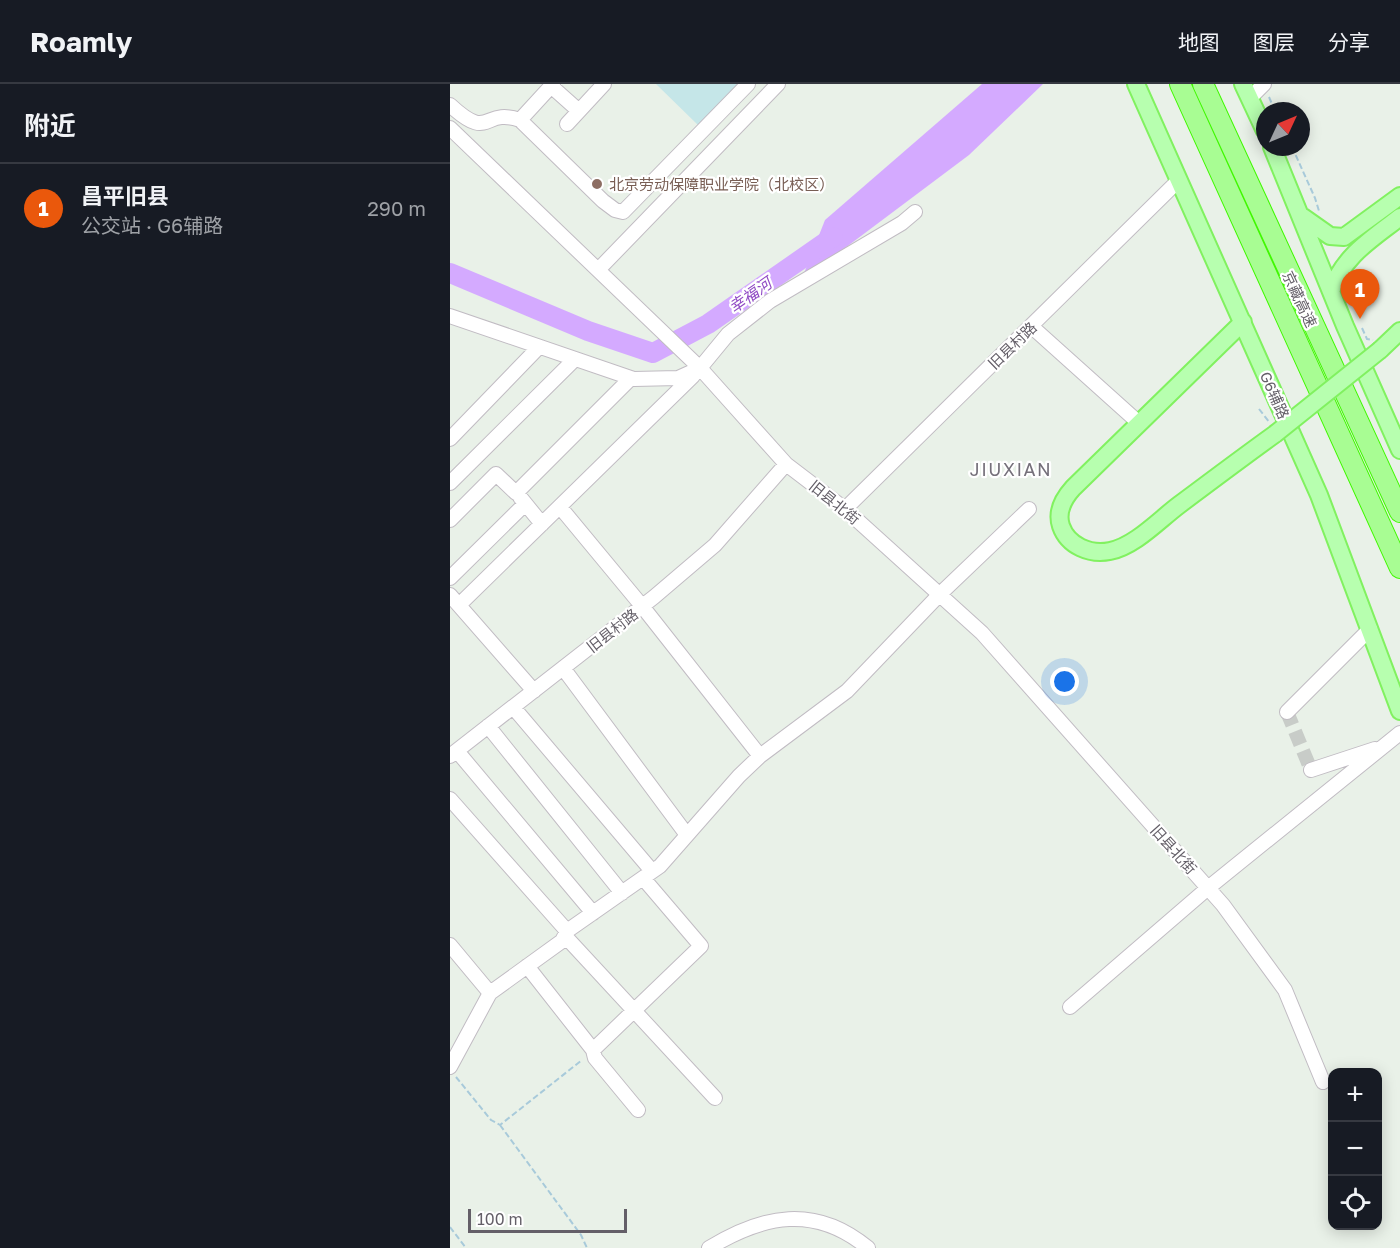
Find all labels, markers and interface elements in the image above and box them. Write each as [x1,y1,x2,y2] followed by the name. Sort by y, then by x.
[30,25,132,58] text: Roamly
[1178,29,1220,55] text: 地图
[1253,29,1295,55] text: 图层
[1328,29,1370,55] text: 分享
[1256,102,1310,156] north arrow
[24,110,76,141] text: 附近
[609,175,834,193] place label: 北京劳动保障职业学院（北校区）
[590,177,604,191] marker: 北京劳动保障职业学院（北校区）
[81,182,169,209] text: 昌平旧县
[38,196,49,220] text: 1
[367,196,426,220] text: 290 m
[81,213,223,237] text: 公交站 · G6辅路
[1279,268,1321,330] street label: 京藏高速
[1340,270,1380,319] pin: 1
[725,271,778,317] water label: 幸福河
[984,318,1040,372] street label: 旧县村路
[1257,369,1293,421] street label: G6辅路
[970,458,1052,480] district label: JIUXIAN
[806,476,864,528] street label: 旧县北街
[583,604,641,656] street label: 旧县村路
[1050,667,1079,696] your location
[1147,821,1201,877] street label: 旧县北街
[1328,1068,1382,1230] map controls
[1328,1068,1382,1122] button: +
[1328,1122,1382,1176] button: −
[1328,1176,1382,1230] button: locate
[468,1206,627,1234] scale bar
[477,1209,523,1229] text: 100 m

